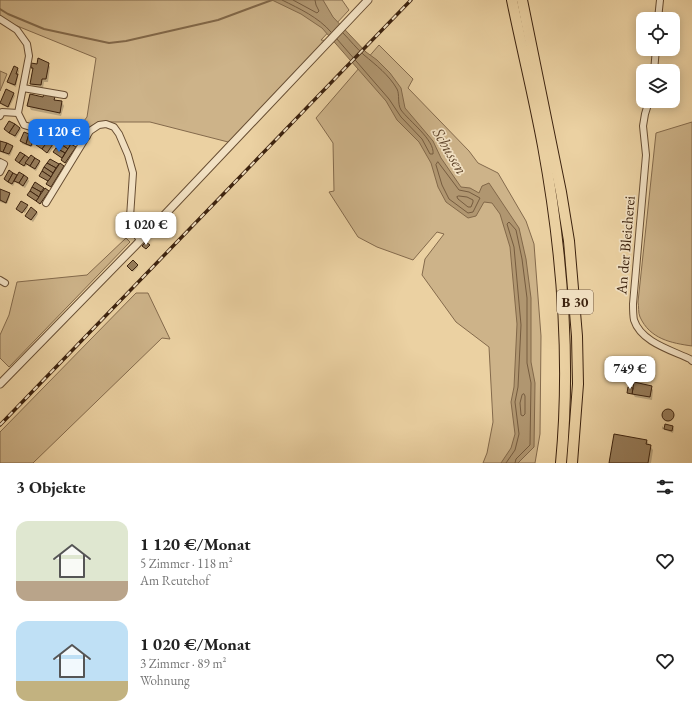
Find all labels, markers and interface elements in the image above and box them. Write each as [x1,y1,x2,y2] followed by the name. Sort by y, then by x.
[636,12,680,108] map controls
[636,12,680,56] button: locate
[636,64,680,108] button: layers
[22,119,96,153] pin: 1 120 €
[37,123,81,140] text: 1 120 €
[427,123,472,178] water label: Schussen
[611,195,639,296] street label: An der Bleicherei
[109,212,183,246] pin: 1 020 €
[124,216,168,233] text: 1 020 €
[557,290,593,314] road number: B 30
[602,356,658,390] pin: 749 €
[613,360,647,377] text: 749 €
[16,476,86,498] text: 3 Objekte
[654,476,676,498] icon: filters
[140,533,251,555] text: 1 120 €/Monat
[48,537,96,585] icon: home
[654,550,676,572] icon: heart
[140,555,233,572] text: 5 Zimmer · 118 m²
[140,572,209,589] text: Am Reutehof
[140,633,251,655] text: 1 020 €/Monat
[48,637,96,685] icon: home
[654,650,676,672] icon: heart
[140,655,226,672] text: 3 Zimmer · 89 m²
[140,672,190,689] text: Wohnung

